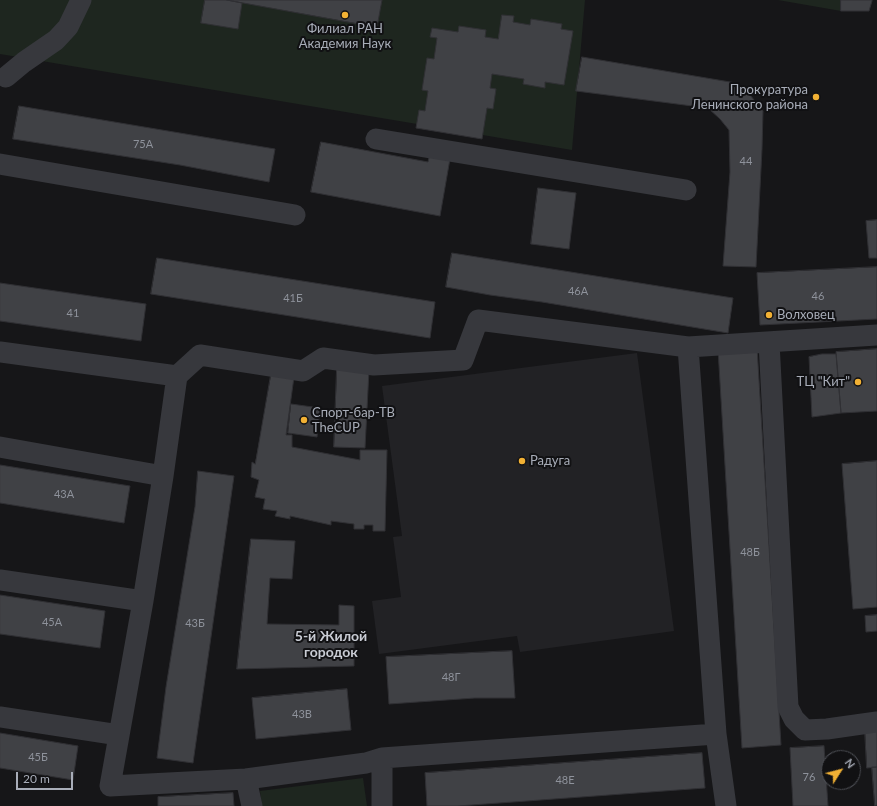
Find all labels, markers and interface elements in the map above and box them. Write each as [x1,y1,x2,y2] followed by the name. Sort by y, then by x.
[340,10,350,20] marker: Филиал РАН Академия Наук
[299,21,391,52] place label: Филиал РАН Академия Наук
[692,82,808,113] place label: Прокуратура Ленинского района
[811,92,821,102] marker: Прокуратура Ленинского района
[133,137,153,151] house number: 75А
[740,154,752,168] house number: 44
[568,284,588,298] house number: 46А
[812,289,824,303] house number: 46
[283,291,303,305] house number: 41Б
[67,306,79,320] house number: 41
[777,307,835,323] place label: Волховец
[764,310,774,320] marker: Волховец
[797,374,850,390] place label: ТЦ "Кит"
[853,377,863,387] marker: ТЦ "Кит"
[312,405,395,436] place label: Спорт-бар-ТВ TheCUP
[299,415,309,425] marker: Спорт-бар-ТВ TheCUP
[530,453,570,469] place label: Радуга
[517,456,527,466] marker: Радуга
[54,487,74,501] house number: 43А
[740,545,760,559] house number: 48Б
[42,615,62,629] house number: 45А
[185,616,205,630] house number: 43Б
[295,628,367,660] district label: 5-й Жилой городок
[442,670,460,684] house number: 48Г
[292,707,312,721] house number: 43В
[28,750,48,764] house number: 45Б
[821,750,861,790] north arrow
[843,756,858,770] text: N
[18,764,75,790] scale bar
[803,770,815,784] house number: 76
[23,771,50,786] text: 20 m
[555,773,575,787] house number: 48Е

